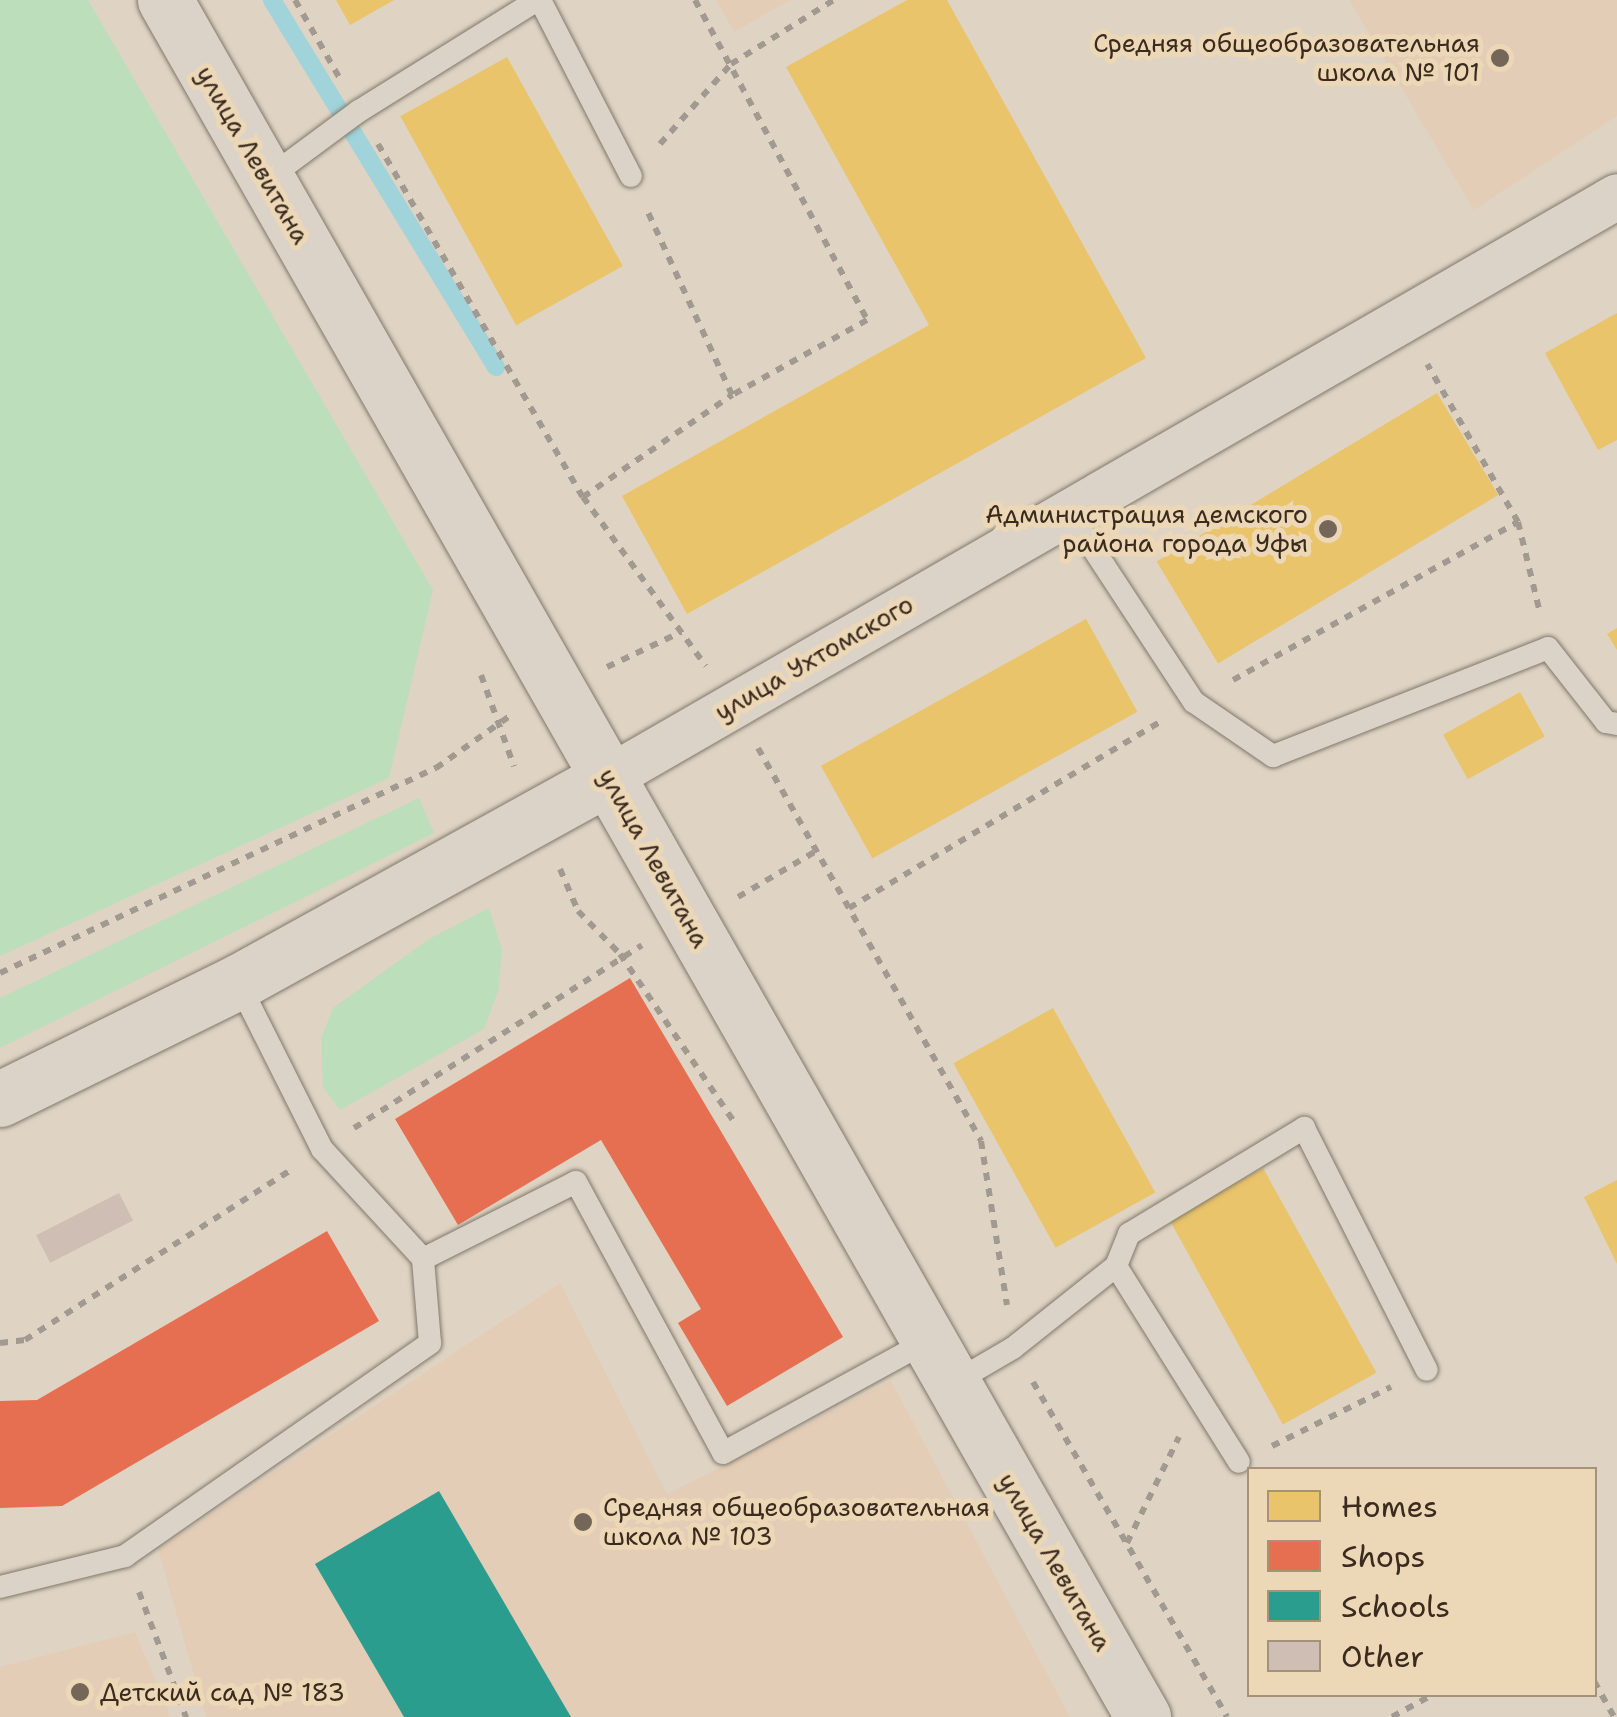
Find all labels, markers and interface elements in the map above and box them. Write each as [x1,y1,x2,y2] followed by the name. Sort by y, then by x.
[1093,29,1480,88] place label: Средняя общеобразовательная школа № 101
[1489,47,1511,69] marker: Средняя общеобразовательная школа № 101
[190,61,316,249] street label: улица Левитана
[985,500,1308,559] place label: Администрация демского района города Уфы
[1317,518,1339,540] marker: Администрация демского района города Уфы
[709,589,919,727] street label: улица Ухтомского
[592,763,716,953] street label: улица Левитана
[1247,1467,1597,1697] legend
[992,1468,1118,1656] street label: улица Левитана
[1341,1486,1438,1527] text: Homes
[603,1493,990,1552] place label: Средняя общеобразовательная школа № 103
[572,1511,594,1533] marker: Средняя общеобразовательная школа № 103
[1341,1536,1425,1577] text: Shops
[1341,1586,1450,1627] text: Schools
[1341,1636,1424,1677] text: Other
[100,1677,345,1707] place label: Детский сад № 183
[69,1681,91,1703] marker: Детский сад № 183

